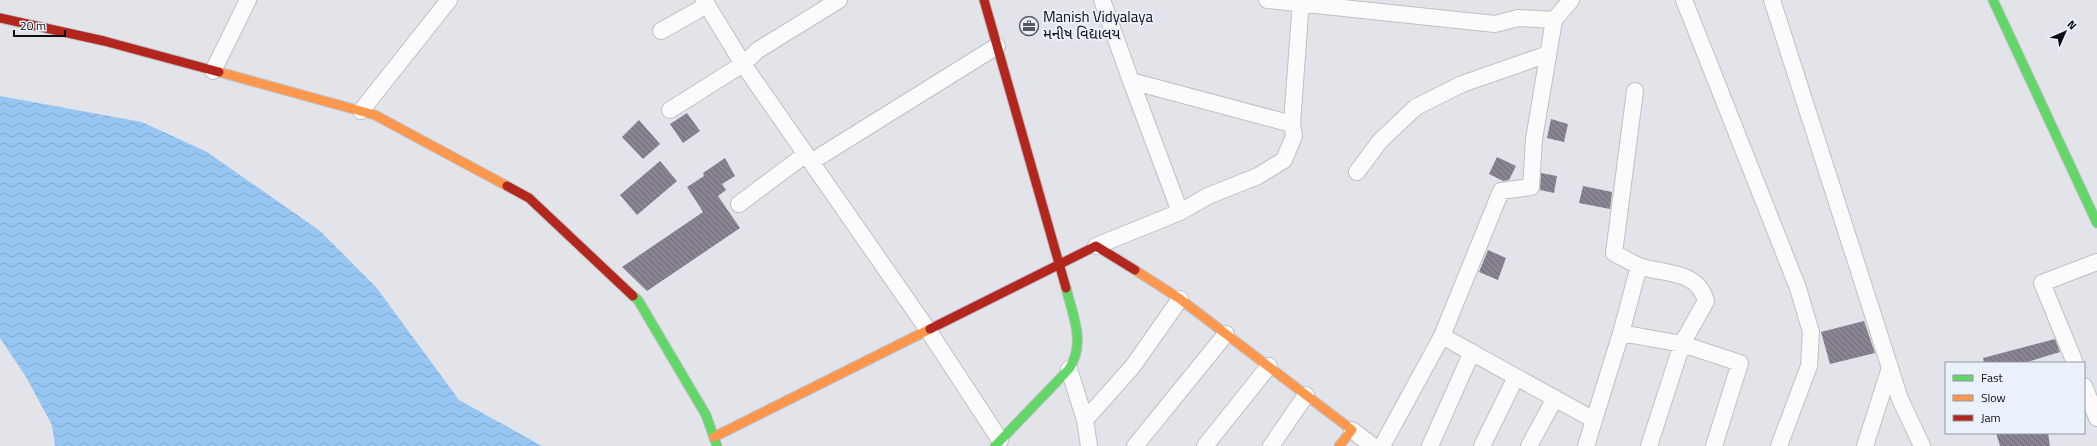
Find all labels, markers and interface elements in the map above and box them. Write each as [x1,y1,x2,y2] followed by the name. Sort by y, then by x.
[1043,5,1153,45] place label: Manish Vidyalaya મનીષ વિદ્યાલય
[14,12,65,38] scale bar
[2045,12,2085,52] north arrow
[1018,15,1040,37] office icon: Manish Vidyalaya મનીષ વિદ્યાલય
[20,16,46,35] text: 20 m
[2064,17,2080,33] text: N
[1945,362,2085,434] legend
[1981,368,2004,387] text: Fast
[1981,388,2006,407] text: Slow
[1981,408,2001,427] text: Jam

